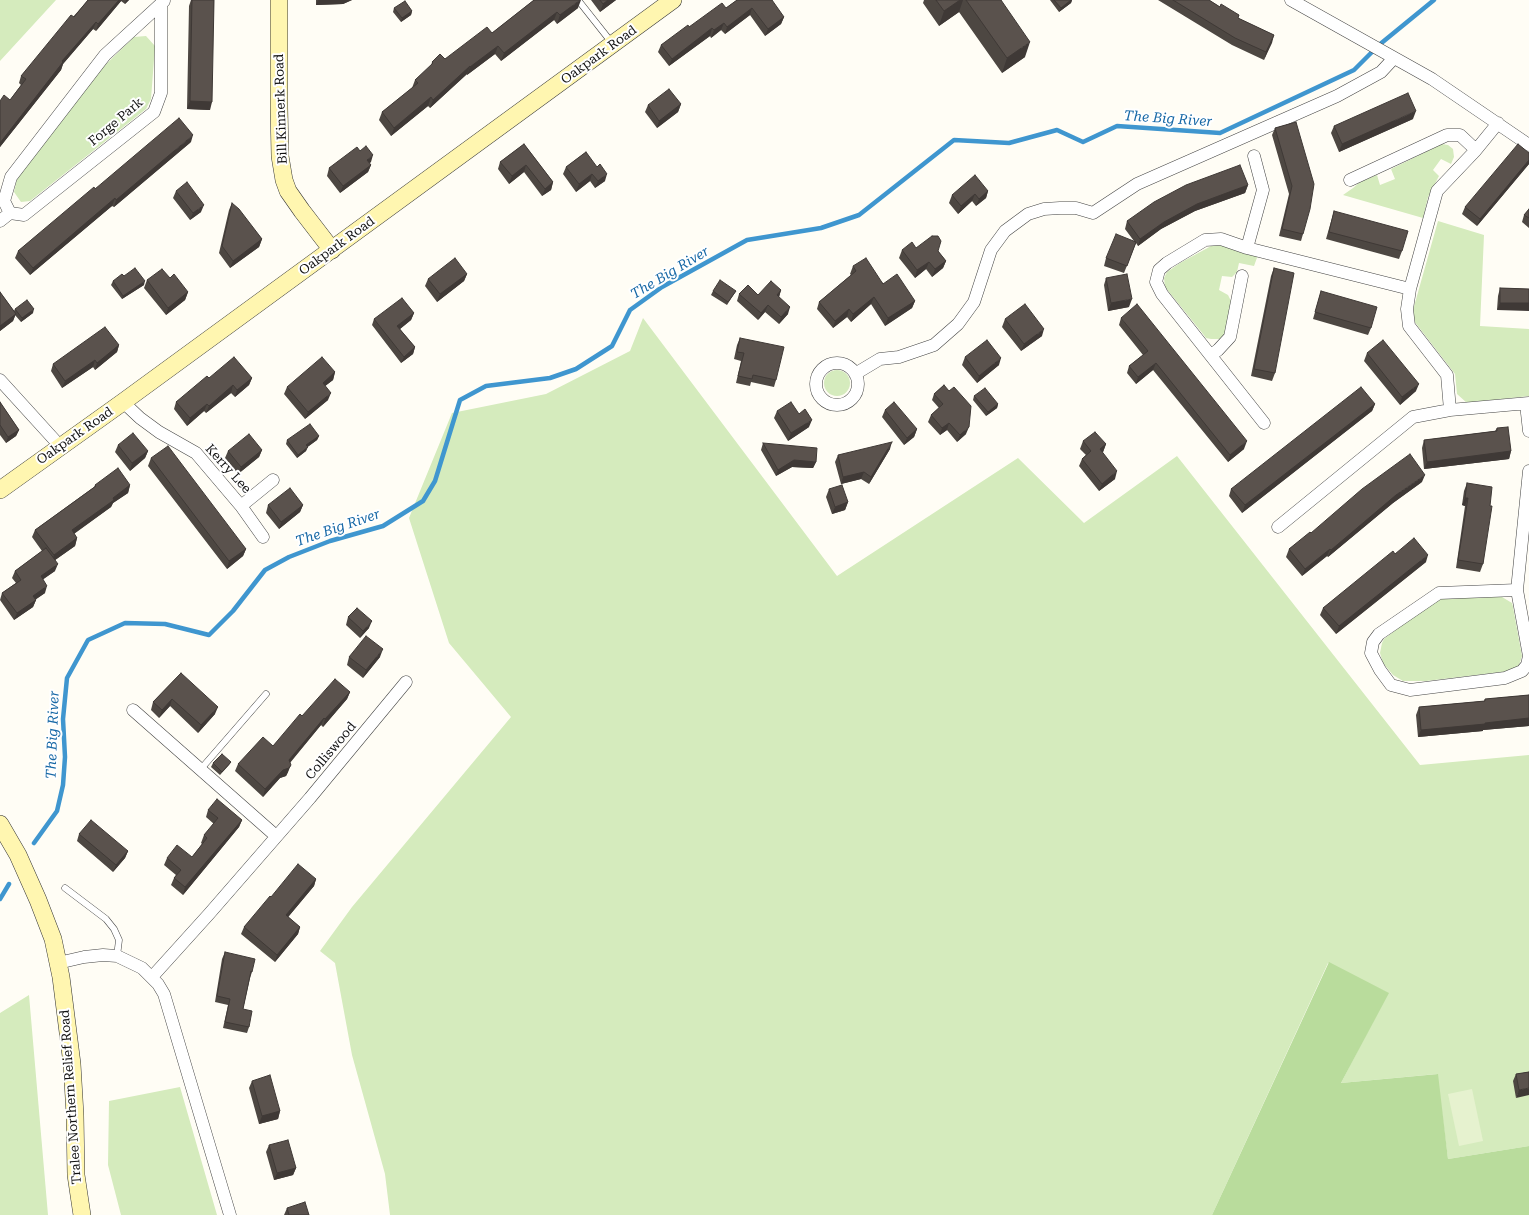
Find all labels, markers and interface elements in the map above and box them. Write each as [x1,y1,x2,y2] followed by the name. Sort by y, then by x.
[558,22,640,88] street label: Oakpark Road
[271,54,291,164] street label: Bill Kinnerk Road
[86,95,146,149] street label: Forge Park
[1123,108,1213,130] water label: The Big River
[296,213,378,279] street label: Oakpark Road
[628,243,712,303] water label: The Big River
[34,404,116,468] street label: Oakpark Road
[202,441,254,497] street label: Kerry Lee
[293,506,383,550] water label: The Big River
[43,691,63,779] water label: The Big River
[302,719,360,783] street label: Colliswood
[57,1009,85,1185] street label: Tralee Northern Relief Road

